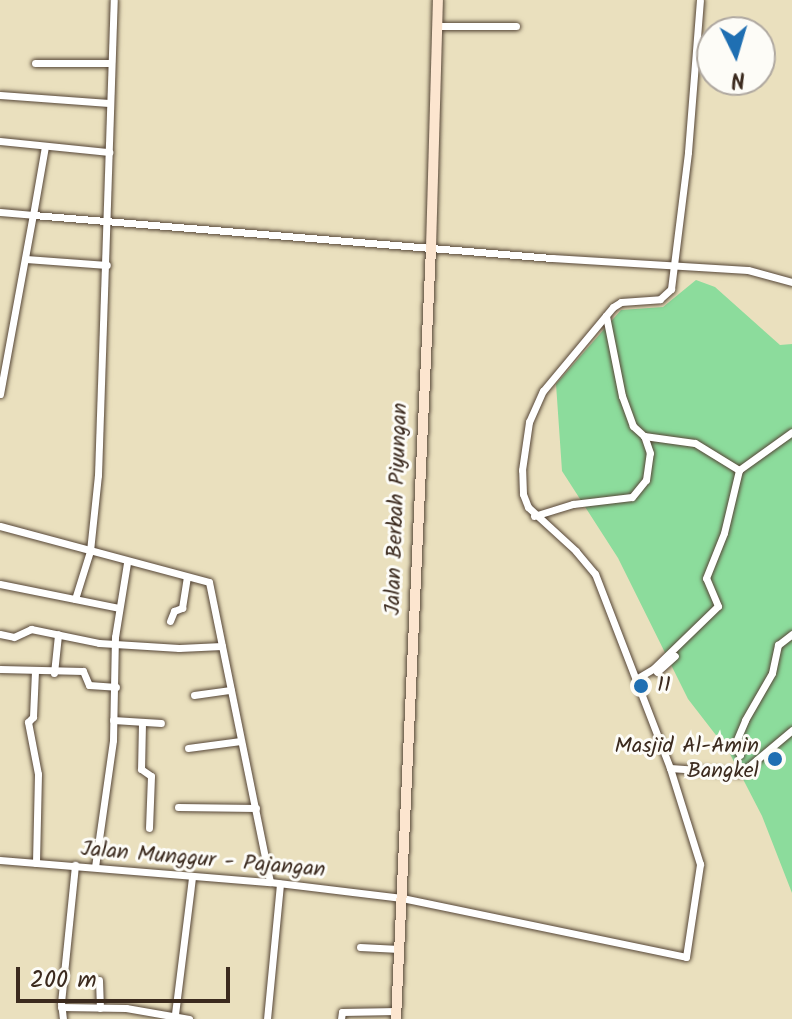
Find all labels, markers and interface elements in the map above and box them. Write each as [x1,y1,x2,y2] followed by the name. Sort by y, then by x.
[696,16,776,96] north arrow
[730,60,746,96] text: N
[380,402,414,616] street label: Jalan Berbah Piyungan
[657,673,671,699] place label: 11
[632,677,650,695] marker: 11
[615,733,759,784] place label: Masjid Al-Amin Bangkel
[766,750,784,768] marker: Masjid Al-Amin Bangkel
[80,836,326,884] street label: Jalan Munggur - Pajangan
[20,951,234,1001] scale bar
[30,961,97,1000] text: 200 m

